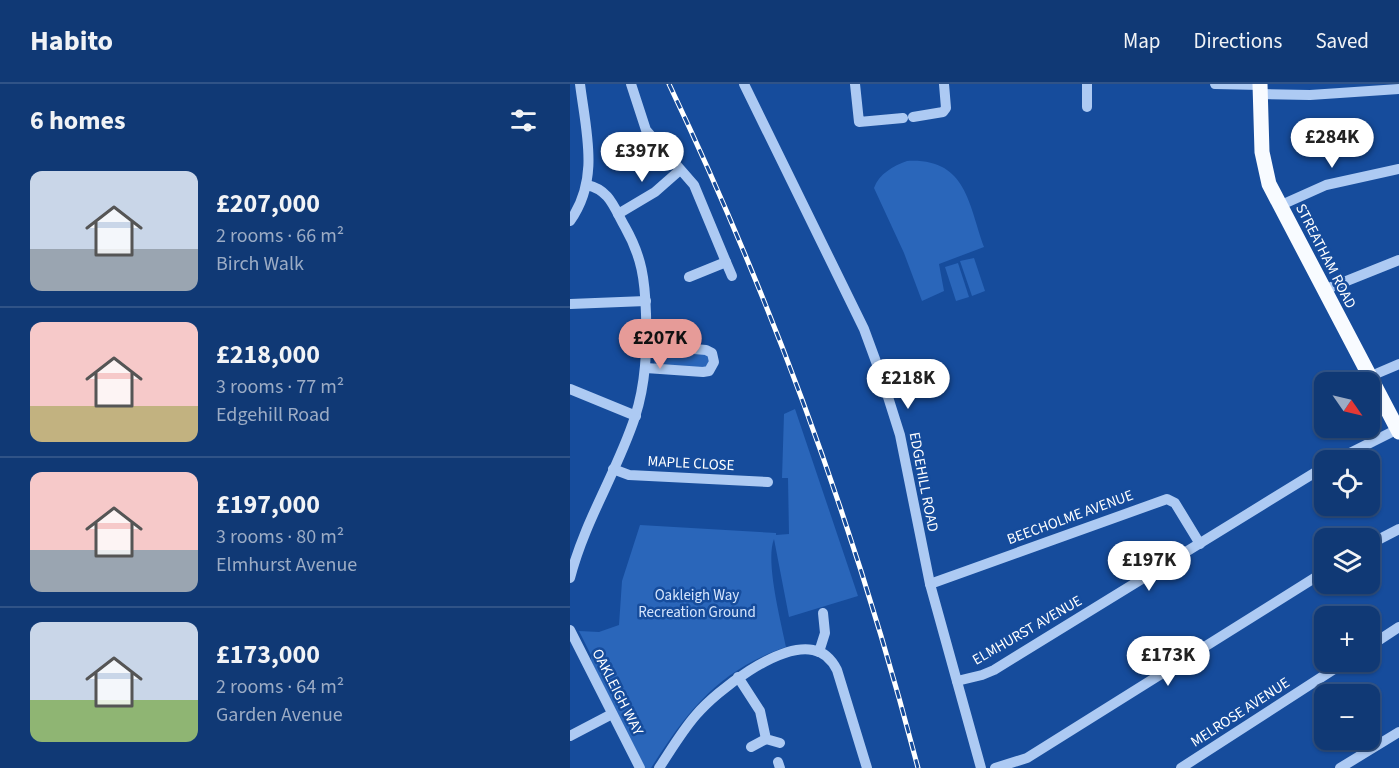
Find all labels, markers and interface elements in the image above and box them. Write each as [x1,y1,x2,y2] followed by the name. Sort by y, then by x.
[30,21,113,61] text: Habito
[1123,26,1161,56] text: Map
[1194,26,1282,56] text: Directions
[1315,26,1369,56] text: Saved
[30,102,125,139] text: 6 homes
[507,104,540,137] icon: filters
[1290,118,1374,169] pin: £284K
[1305,123,1359,151] text: £284K
[600,132,684,183] pin: £397K
[615,137,669,165] text: £397K
[216,185,320,222] text: £207,000
[78,195,150,267] icon: home
[1290,200,1361,312] street label: STREATHAM ROAD
[216,222,344,250] text: 2 rooms · 66 m²
[216,250,304,278] text: Birch Walk
[618,319,702,370] pin: £207K
[633,324,687,352] text: £207K
[216,336,320,373] text: £218,000
[78,346,150,418] icon: home
[866,359,950,410] pin: £218K
[881,364,935,392] text: £218K
[1314,372,1380,438] north arrow
[1314,372,1380,750] map controls
[216,373,344,401] text: 3 rooms · 77 m²
[216,401,330,429] text: Edgehill Road
[904,430,943,534] street label: EDGEHILL ROAD
[1314,450,1380,516] button: locate
[647,451,735,476] street label: MAPLE CLOSE
[1004,485,1136,550] street label: BEECHOLME AVENUE
[216,486,320,523] text: £197,000
[78,496,150,568] icon: home
[216,523,344,551] text: 3 rooms · 80 m²
[1314,528,1380,594] button: layers
[1107,541,1191,592] pin: £197K
[1122,546,1176,574] text: £197K
[216,551,357,579] text: Elmhurst Avenue
[638,585,756,623] park label: Oakleigh Way Recreation Ground
[969,590,1086,670] street label: ELMHURST AVENUE
[1314,606,1380,672] button: +
[216,636,320,673] text: £173,000
[1126,636,1210,687] pin: £173K
[1141,641,1195,669] text: £173K
[587,645,649,740] street label: OAKLEIGH WAY
[78,646,150,718] icon: home
[1187,672,1294,752] street label: MELROSE AVENUE
[216,673,344,701] text: 2 rooms · 64 m²
[1314,684,1380,750] button: −
[216,701,343,729] text: Garden Avenue

